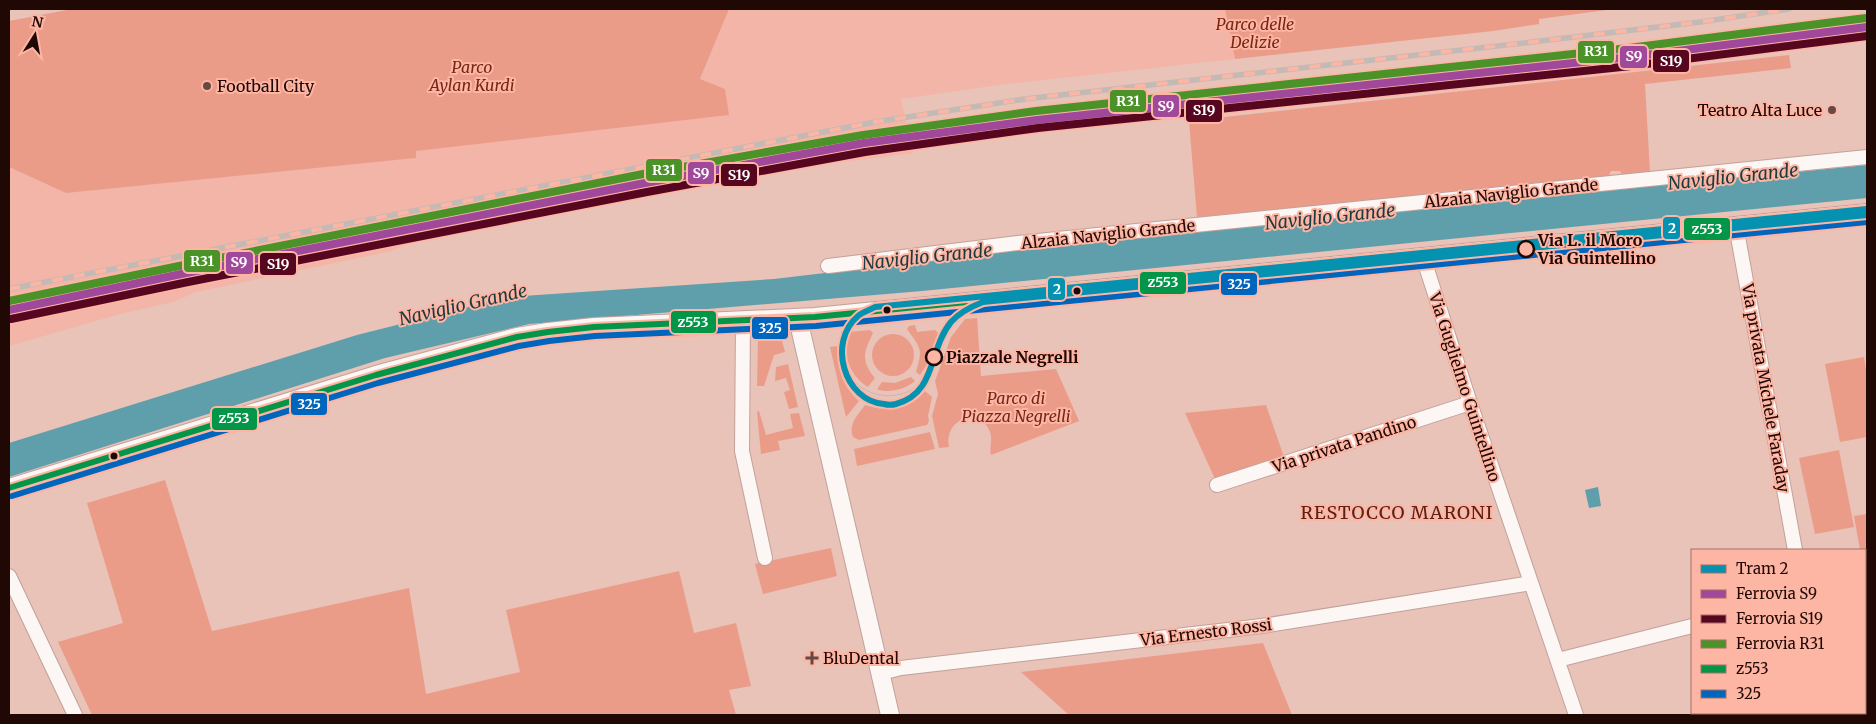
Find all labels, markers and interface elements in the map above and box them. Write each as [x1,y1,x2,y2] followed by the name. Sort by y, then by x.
[10,10,60,60] north arrow
[30,12,45,32] text: N
[1216,14,1294,52] park label: Parco delle Delizie
[1577,40,1615,64] line badge: R31
[1584,42,1609,60] text: R31
[1619,45,1648,69] line badge: S9
[1626,47,1642,65] text: S9
[1652,49,1690,73] line badge: S19
[1660,52,1682,70] text: S19
[428,57,515,95] park label: Parco Aylan Kurdi
[217,76,315,96] place label: Football City
[201,80,213,92] marker: Football City
[1109,89,1147,113] line badge: R31
[1116,92,1141,110] text: R31
[1152,94,1180,118] line badge: S9
[1158,97,1174,115] text: S9
[1185,99,1223,123] line badge: S19
[1697,100,1822,120] place label: Teatro Alta Luce
[1193,101,1215,119] text: S19
[1826,104,1838,116] marker: Teatro Alta Luce
[645,158,683,182] line badge: R31
[1667,158,1799,195] water label: Naviglio Grande
[652,161,677,179] text: R31
[687,161,715,185] line badge: S9
[720,163,758,187] line badge: S19
[693,164,709,182] text: S9
[728,166,750,184] text: S19
[1422,174,1599,212] street label: Alzaia Naviglio Grande
[1264,198,1396,235] water label: Naviglio Grande
[1019,215,1196,253] street label: Alzaia Naviglio Grande
[1662,216,1681,240] line badge: 2
[1683,217,1731,241] line badge: z553
[1668,219,1676,237] text: 2
[1692,220,1722,238] text: z553
[1537,230,1656,268] place label: Via L. il Moro Via Guintellino
[861,238,993,275] water label: Naviglio Grande
[1517,240,1535,258] marker: Via L. il Moro Via Guintellino
[183,249,221,273] line badge: R31
[225,251,254,275] line badge: S9
[190,252,215,270] text: R31
[259,252,297,276] line badge: S19
[231,253,247,271] text: S9
[267,255,289,273] text: S19
[1139,271,1187,295] line badge: z553
[1220,272,1258,296] line badge: 325
[1148,273,1178,291] text: z553
[1227,275,1251,293] text: 325
[1047,277,1066,301] line badge: 2
[396,279,529,330] water label: Naviglio Grande
[1053,280,1061,298] text: 2
[1738,281,1794,495] street label: Via privata Michele Faraday
[1072,286,1082,296] unlabelled marker
[1425,289,1505,484] street label: Via Guglielmo Guintellino
[882,305,892,315] unlabelled marker
[670,310,717,334] line badge: z553
[678,313,708,331] text: z553
[751,316,789,340] line badge: 325
[758,319,782,337] text: 325
[946,347,1079,367] place label: Piazzale Negrelli
[925,348,943,366] marker: Piazzale Negrelli
[962,388,1071,426] park label: Parco di Piazza Negrelli
[290,392,328,416] line badge: 325
[297,395,321,413] text: 325
[211,407,258,431] line badge: z553
[219,409,249,427] text: z553
[1269,411,1419,477] street label: Via privata Pandino
[109,451,119,461] unlabelled marker
[1301,501,1493,524] district label: RESTOCCO MARONI
[1691,549,1866,714] legend
[1736,559,1788,578] text: Tram 2
[1736,584,1817,603] text: Ferrovia S9
[1736,609,1823,628] text: Ferrovia S19
[1138,614,1273,650] street label: Via Ernesto Rossi
[1736,634,1825,653] text: Ferrovia R31
[823,648,899,668] place label: BluDental
[805,651,819,665] marker: BluDental
[1736,659,1769,678] text: z553
[1736,684,1761,703] text: 325

